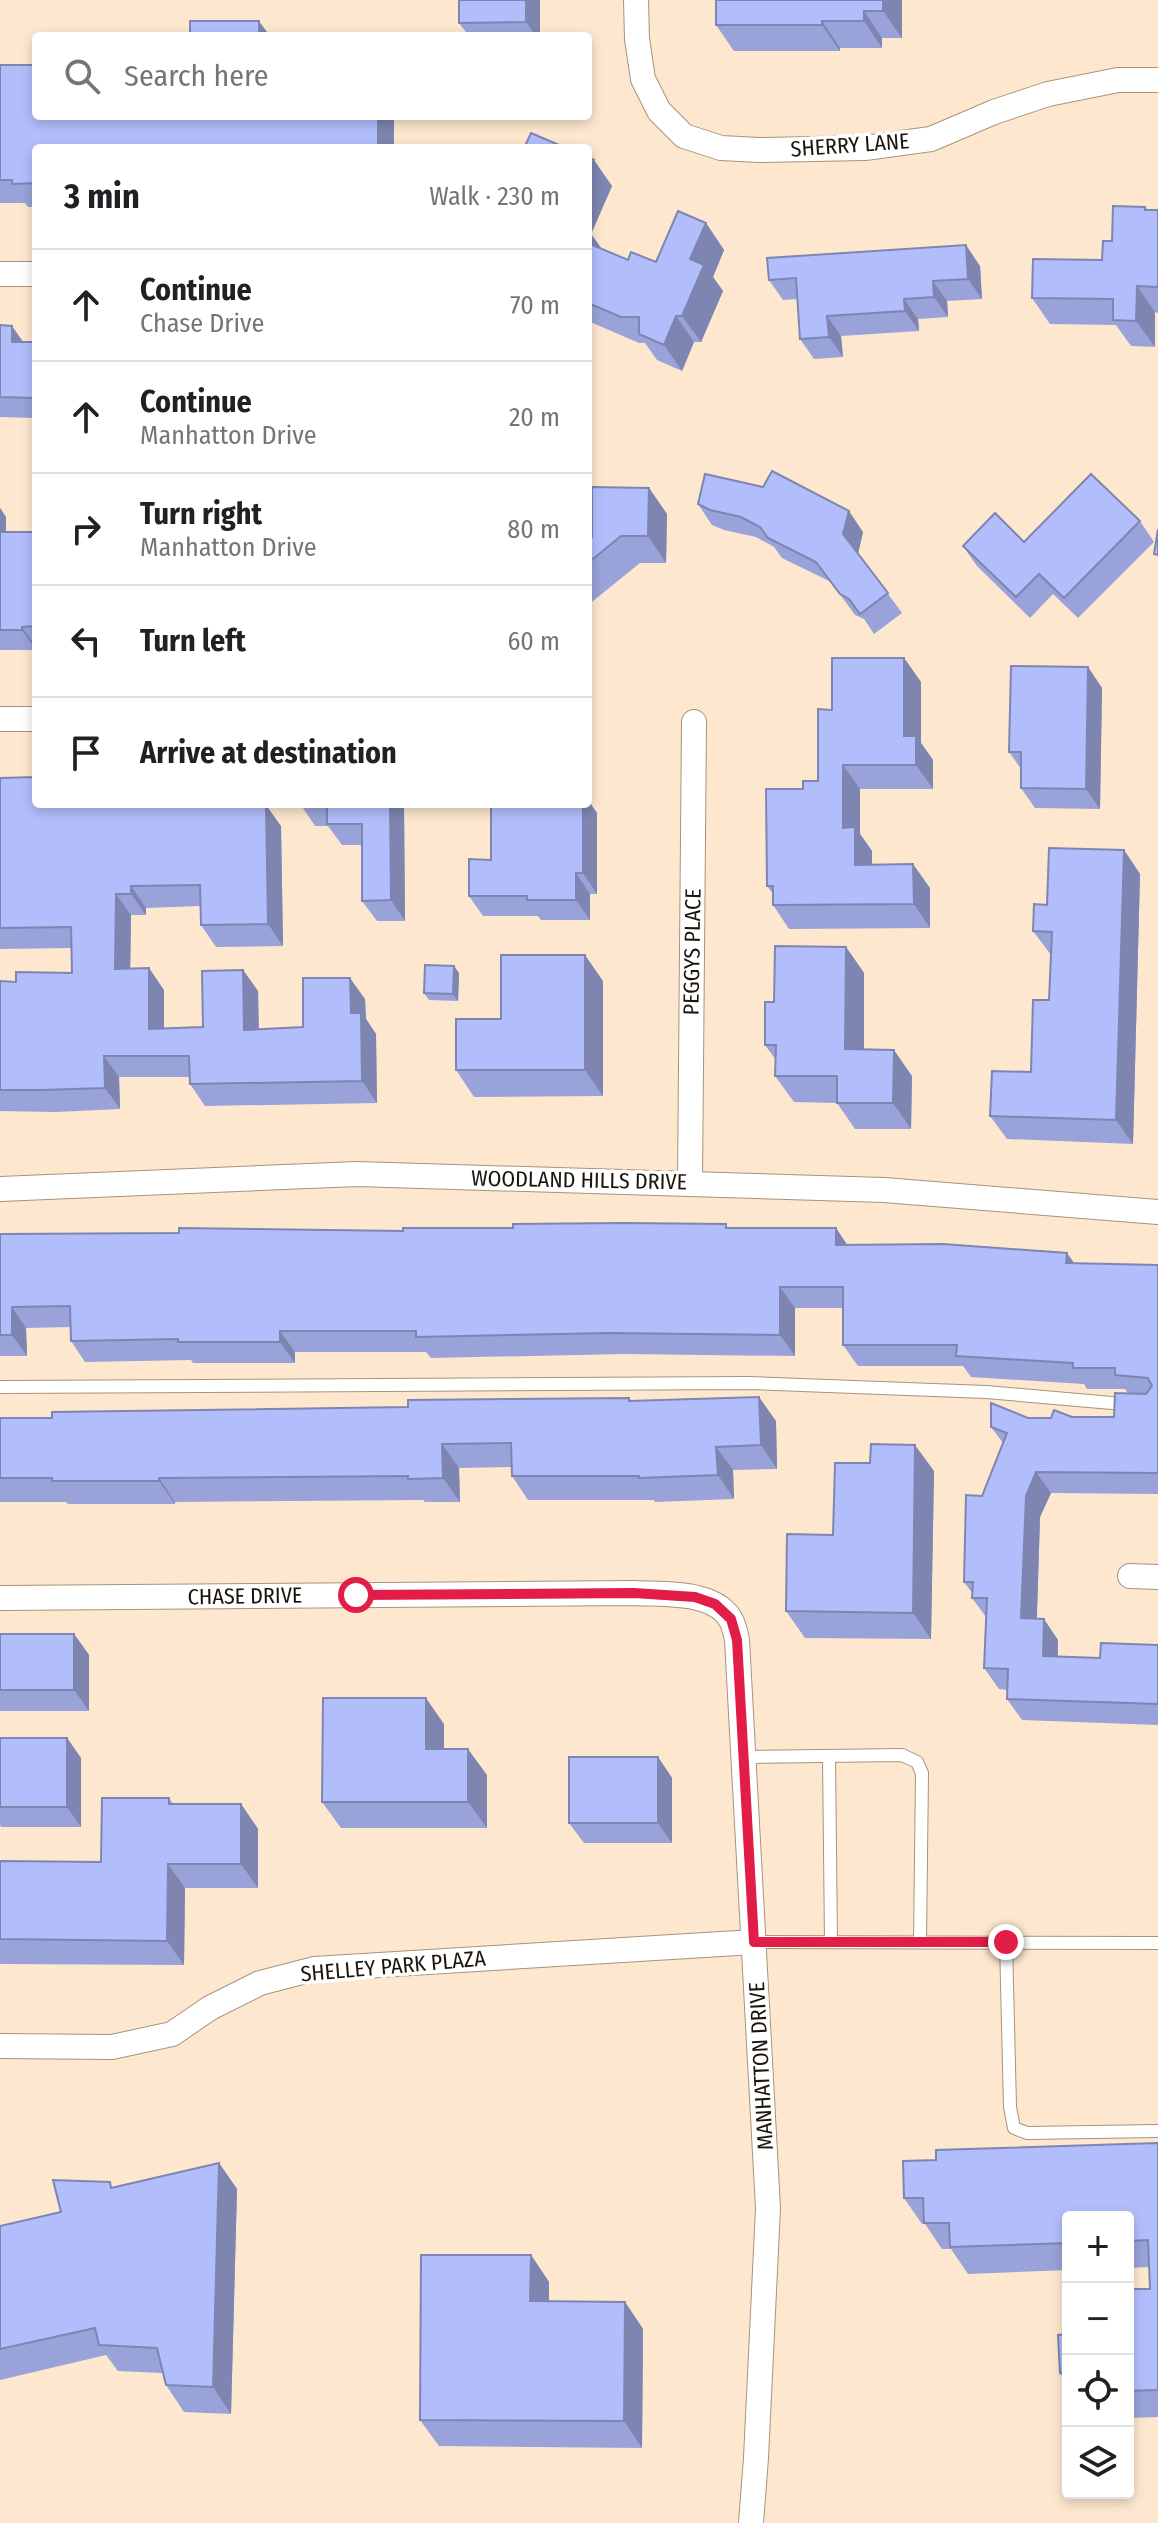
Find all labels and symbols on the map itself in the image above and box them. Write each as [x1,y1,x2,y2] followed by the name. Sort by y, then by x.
[790,127,910,163] street label: SHERRY LANE
[677,888,707,1016] street label: PEGGYS PLACE
[471,1165,687,1195] street label: WOODLAND HILLS DRIVE
[338,1577,374,1613] route start
[187,1582,303,1610] street label: CHASE DRIVE
[988,1924,1024,1960] route end
[299,1944,487,1988] street label: SHELLEY PARK PLAZA
[743,1981,779,2151] street label: MANHATTON DRIVE

